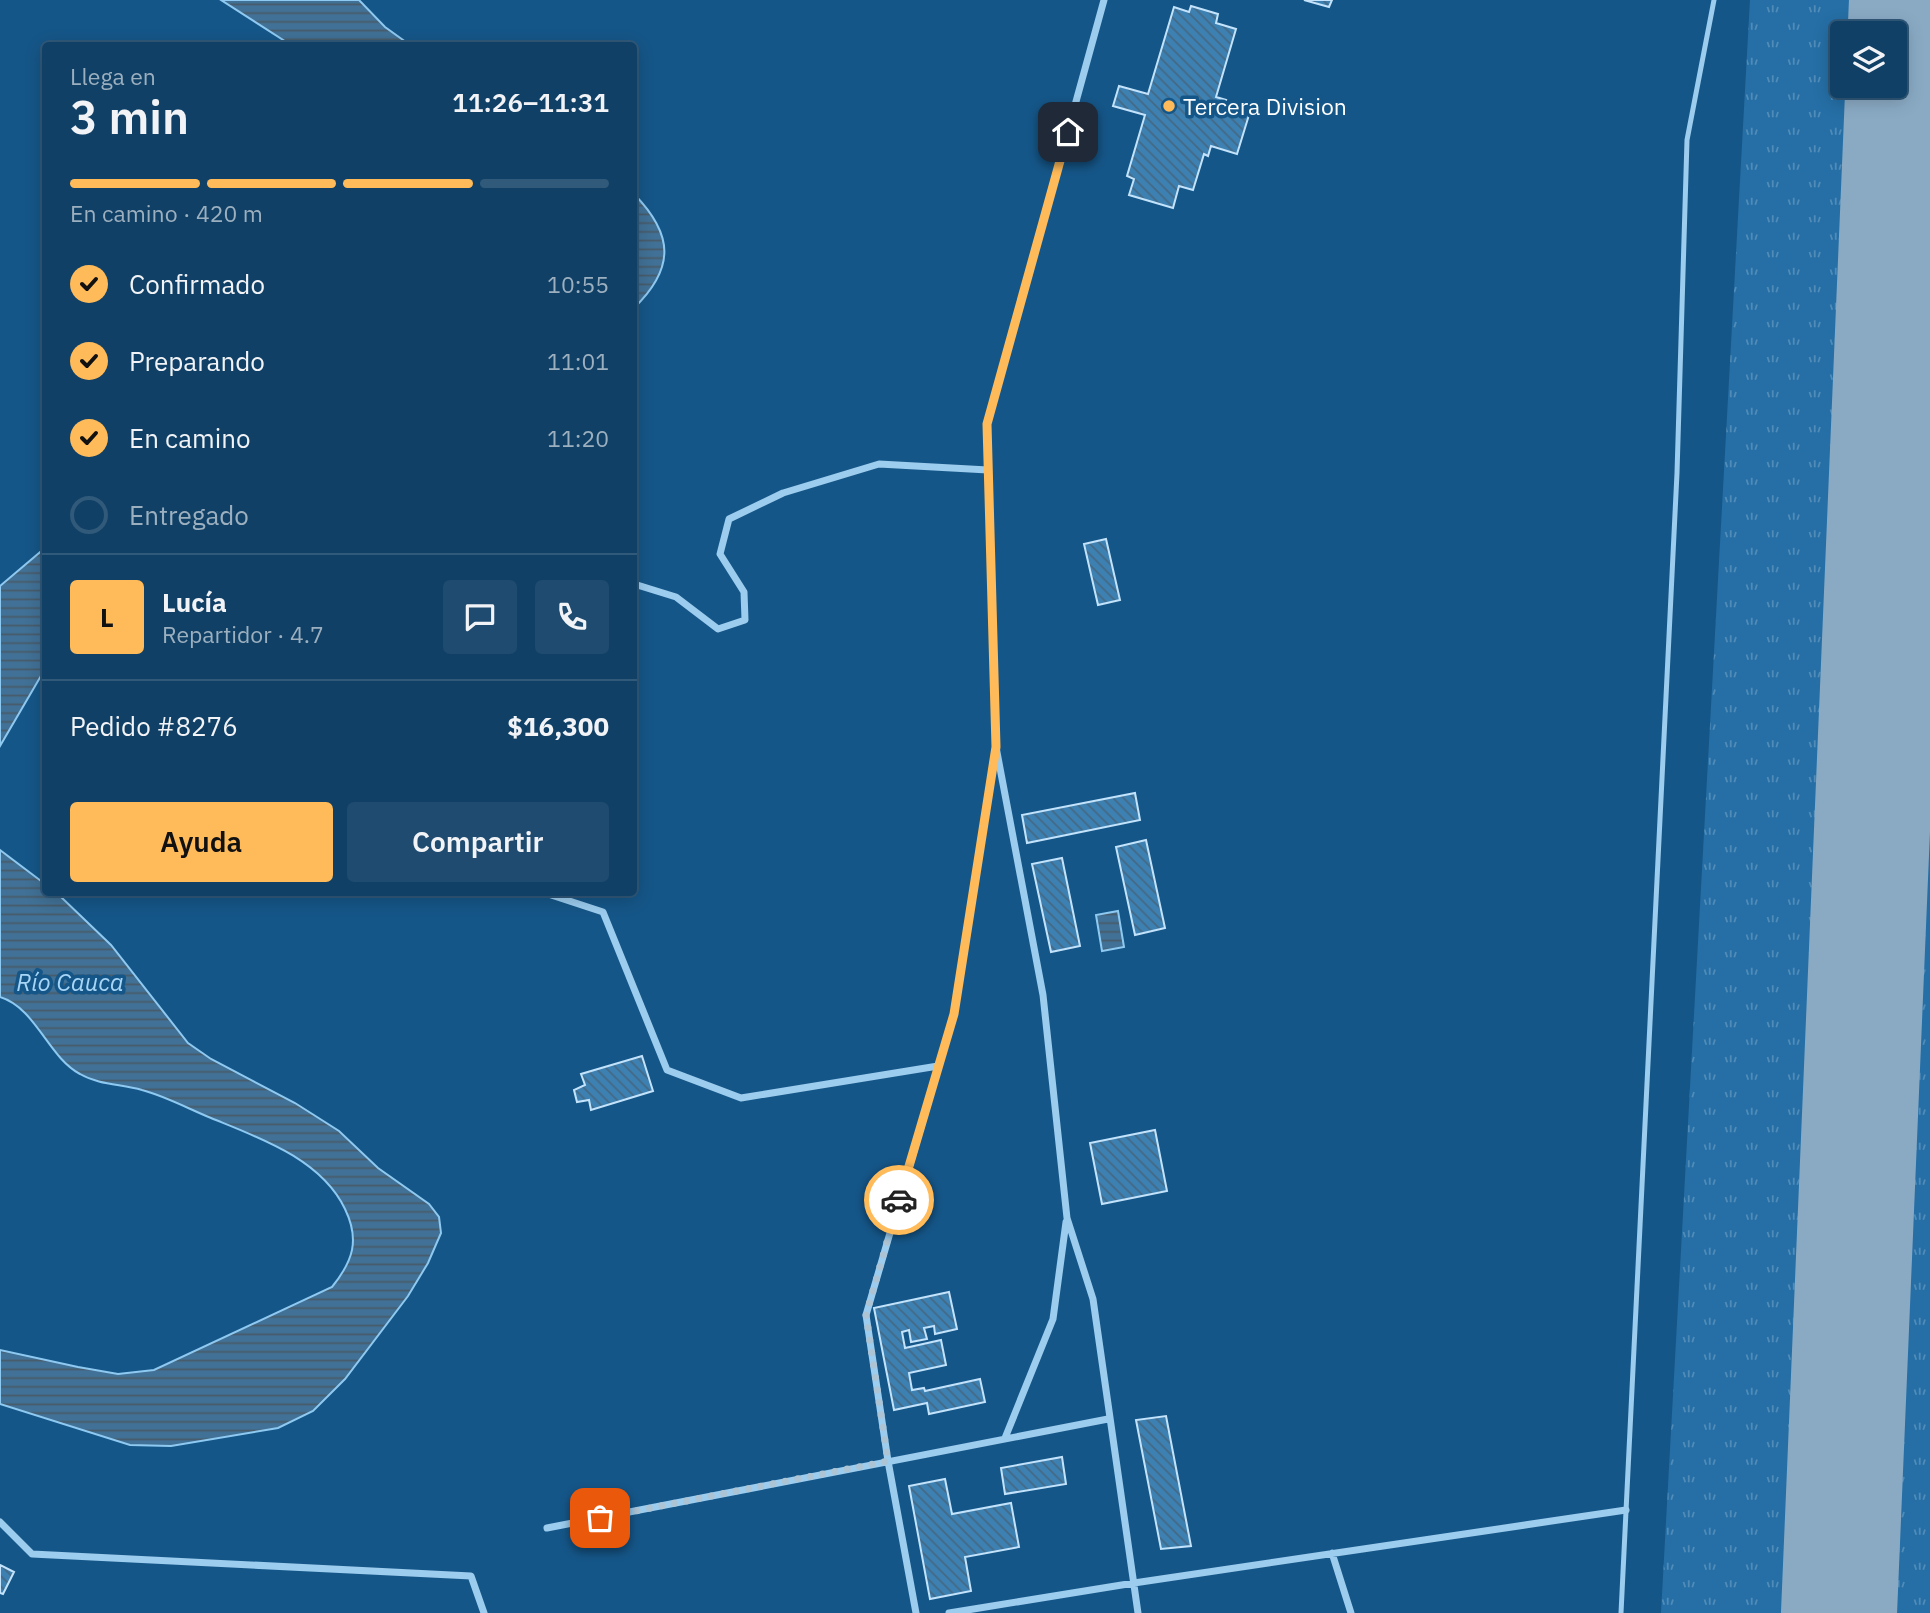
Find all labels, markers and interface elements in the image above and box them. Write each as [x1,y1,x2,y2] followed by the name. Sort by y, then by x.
[1830,21,1907,98] map controls
[1830,21,1907,98] button: layers
[70,61,156,91] text: Llega en
[452,85,609,119] text: 11:26–11:31
[70,87,189,147] text: 3 min
[1183,91,1347,121] place label: Tercera Division
[1161,98,1177,114] marker: Tercera Division
[1038,102,1098,162] pin
[1049,113,1087,151] icon: home
[70,198,263,228] text: En camino · 420 m
[70,265,108,303] icon: check
[129,267,265,301] text: Confirmado
[547,269,609,299] text: 10:55
[70,342,108,380] icon: check
[129,344,265,378] text: Preparando
[547,346,609,376] text: 11:01
[70,419,108,457] icon: check
[129,421,251,455] text: En camino
[547,423,609,453] text: 11:20
[129,498,249,532] text: Entregado
[443,580,517,654] button: chat
[535,580,609,654] button: phone
[162,585,227,619] text: Lucía
[100,600,114,634] text: L
[162,619,324,649] text: Repartidor · 4.7
[70,709,238,743] text: Pedido #8276
[507,709,609,743] text: $16,300
[70,802,333,882] button: Ayuda
[347,802,609,882] button: Compartir
[16,966,124,998] water label: Río Cauca
[864,1165,934,1235] courier
[880,1181,918,1219] icon: car
[570,1488,630,1548] pin
[581,1499,619,1537] icon: bag

